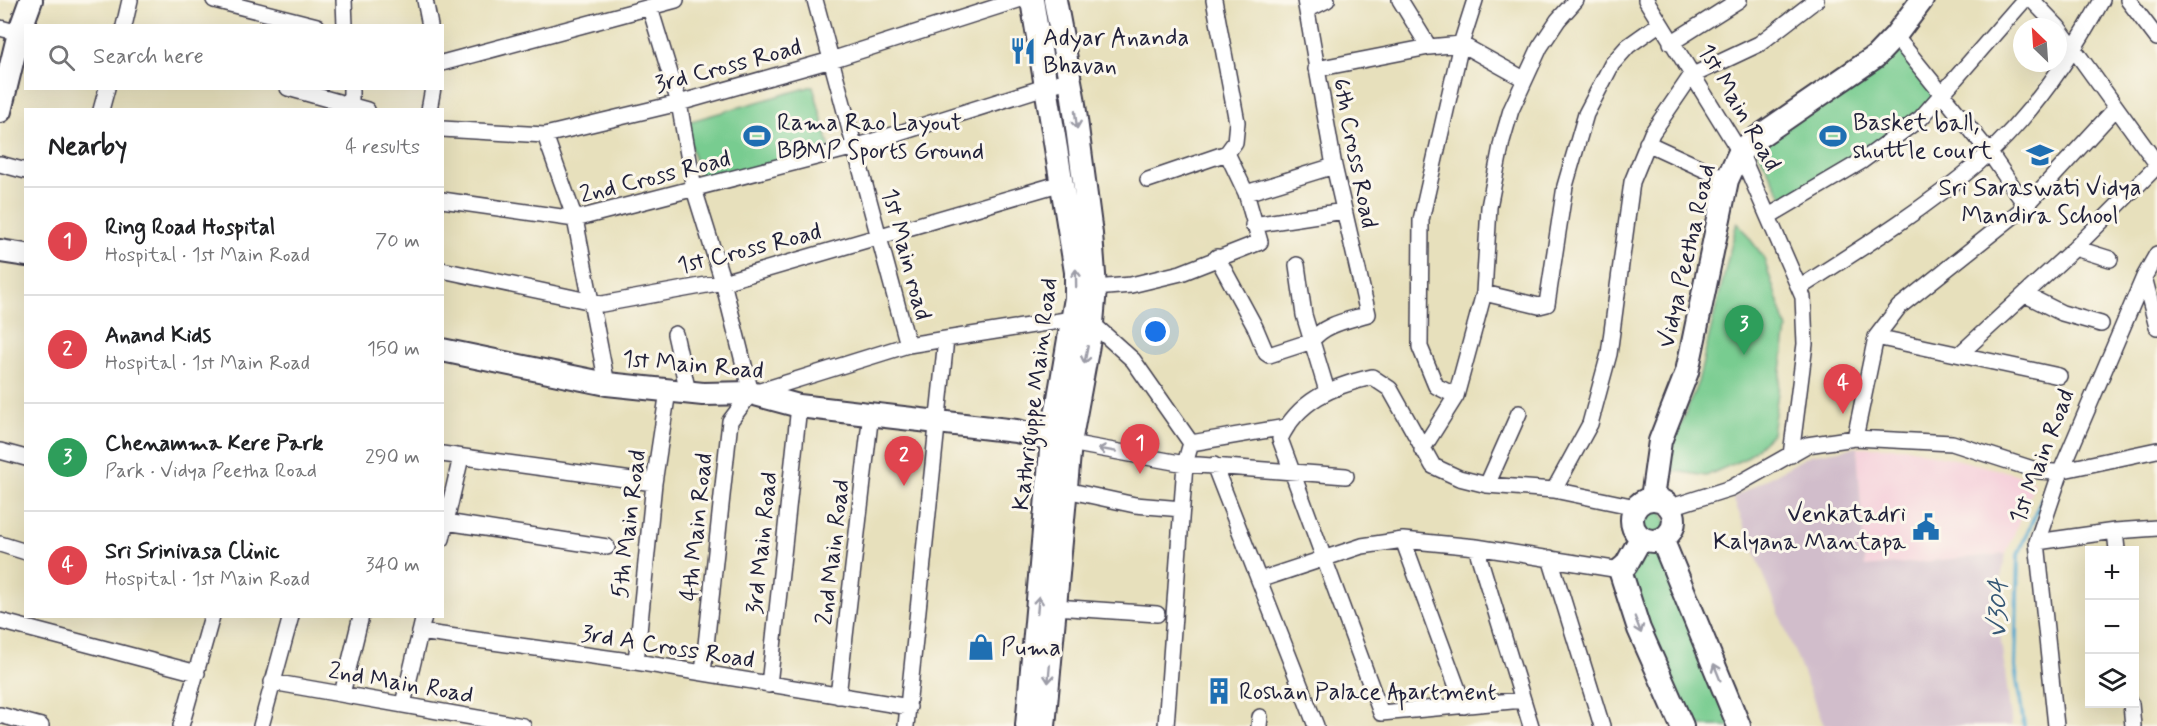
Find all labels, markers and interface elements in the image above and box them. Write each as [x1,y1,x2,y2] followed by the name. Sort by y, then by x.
[2013,18,2067,72] north arrow
[1043,23,1189,82] place label: Adyar Ananda Bhavan
[24,24,444,90] search box
[652,32,805,101] street label: 3rd Cross Road
[1008,36,1038,66] restaurant icon: Adyar Ananda Bhavan
[1690,39,1788,177] street label: 1st Main Road
[45,41,78,74] icon: search
[93,43,204,71] text: Search here
[1325,75,1384,231] street label: 6th Cross Road
[777,108,984,167] place label: Rama Rao Layout BBMP Sports Ground
[1853,108,1993,167] place label: Basket ball, shuttle court
[1071,109,1082,129] one-way arrow
[742,121,772,151] sports icon: Rama Rao Layout BBMP Sports Ground
[1818,121,1848,151] sports icon: Basket ball, shuttle court
[48,130,127,164] text: Nearby
[345,134,420,161] text: 4 results
[2025,140,2055,170] school or university icon: Sri Saraswati Vidya Mandira School
[577,144,734,211] street label: 2nd Cross Road
[1651,161,1724,351] street label: Vidya Peetha Road
[1938,173,2142,232] place label: Sri Saraswati Vidya Mandira School
[873,185,938,324] street label: 1st Main road
[105,214,275,242] text: Ring Road Hospital
[674,217,825,282] street label: 1st Cross Road
[63,228,72,255] text: 1
[375,228,420,255] text: 70 m
[105,242,310,269] text: Hospital · 1st Main Road
[1070,268,1082,288] one-way arrow
[1006,276,1068,513] street label: Kathriguppe Main Road
[1724,306,1764,355] pin: 3
[1141,317,1170,346] your location
[105,322,211,350] text: Anand Kids
[63,336,72,363] text: 2
[367,336,420,363] text: 150 m
[621,344,765,387] street label: 1st Main Road
[1081,345,1092,364] one-way arrow
[105,350,310,377] text: Hospital · 1st Main Road
[1824,364,1862,414] pin: 4
[2003,385,2082,528] street label: 1st Main Road
[1120,424,1160,474] pin: 1
[105,430,323,458] text: Chenamma Kere Park
[884,436,924,486] pin: 2
[63,444,72,471] text: 3
[365,444,420,471] text: 290 m
[1098,444,1118,455] one-way arrow
[605,448,654,600] street label: 5th Main Road
[674,452,721,603] street label: 4th Main Road
[105,458,317,485] text: Park · Vidya Peetha Road
[740,470,785,616] street label: 3rd Main Road
[809,478,858,627] street label: 2nd Main Road
[1713,499,1907,558] place label: Venkatadri Kalyana Mantapa
[1911,512,1941,542] public building icon: Venkatadri Kalyana Mantapa
[105,538,280,566] text: Sri Srinivasa Clinic
[2085,546,2139,708] map controls
[2085,546,2139,600] button: +
[62,552,73,579] text: 4
[365,552,420,579] text: 340 m
[105,566,310,593] text: Hospital · 1st Main Road
[1981,577,2017,639] water label: V304
[1033,596,1044,615] one-way arrow
[2085,600,2139,654] button: −
[1633,616,1644,634] one-way arrow
[579,619,756,676] street label: 3rd A Cross Road
[966,632,996,662] shop icon: Puma
[1001,633,1061,664] place label: Puma
[2085,654,2139,708] button: layers
[326,655,476,711] street label: 2nd Main Road
[1711,663,1722,682] one-way arrow
[1043,664,1054,684] one-way arrow
[1204,676,1234,706] building icon: Roshan Palace Apartment
[1239,677,1497,711] place label: Roshan Palace Apartment

